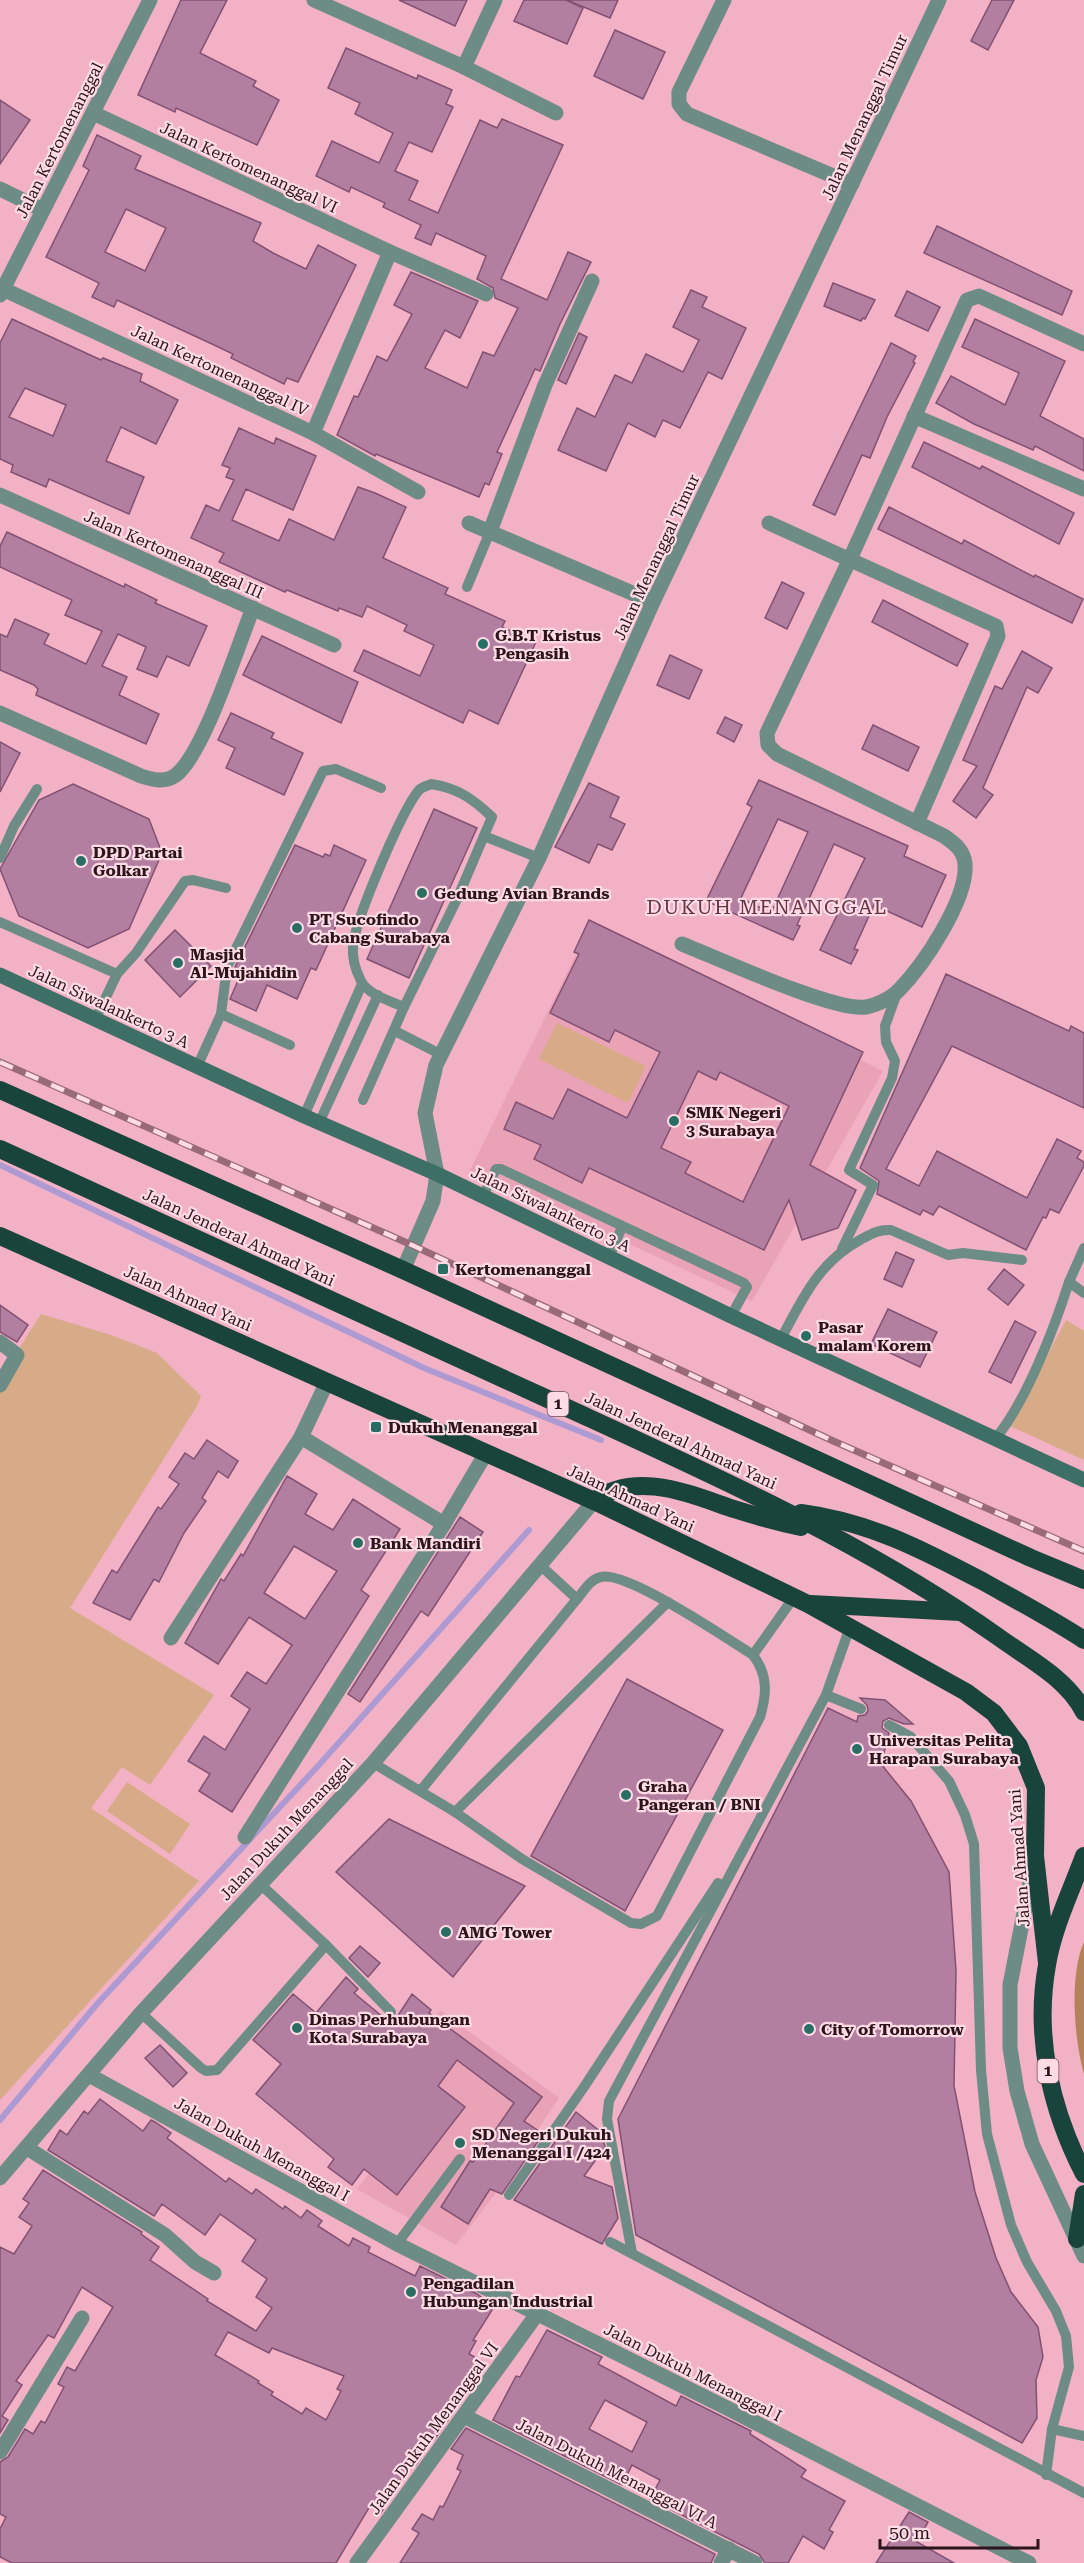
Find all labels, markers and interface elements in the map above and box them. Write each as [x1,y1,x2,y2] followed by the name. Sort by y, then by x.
[818,31,911,203] street label: Jalan Menanggal Timur
[12,59,107,221] street label: Jalan Kertomenanggal
[157,118,340,217] street label: Jalan Kertomenanggal VI
[128,321,312,420] street label: Jalan Kertomenanggal IV
[610,471,703,643] street label: Jalan Menanggal Timur
[81,506,266,603] street label: Jalan Kertomenanggal III
[495,626,601,663] place label: G.B.T Kristus Pengasih
[476,637,490,651] marker: G.B.T Kristus Pengasih
[93,843,183,880] place label: DPD Partai Golkar
[74,854,88,868] marker: DPD Partai Golkar
[434,884,610,903] place label: Gedung Avian Brands
[415,886,429,900] marker: Gedung Avian Brands
[646,895,888,919] district label: DUKUH MENANGGAL
[309,910,450,947] place label: PT Sucofindo Cabang Surabaya
[290,921,304,935] marker: PT Sucofindo Cabang Surabaya
[190,945,298,982] place label: Masjid Al-Mujahidin
[171,956,185,970] marker: Masjid Al-Mujahidin
[26,961,193,1052] street label: Jalan Siwalankerto 3 A
[686,1103,782,1140] place label: SMK Negeri 3 Surabaya
[667,1114,681,1128] marker: SMK Negeri 3 Surabaya
[468,1163,634,1257] street label: Jalan Siwalankerto 3 A
[140,1185,338,1290] street label: Jalan Jenderal Ahmad Yani
[455,1260,591,1279] place label: Kertomenanggal
[121,1262,255,1335] street label: Jalan Ahmad Yani
[436,1262,450,1276] marker: Kertomenanggal
[818,1318,932,1355] place label: Pasar malam Korem
[799,1329,813,1343] marker: Pasar malam Korem
[582,1388,780,1493] street label: Jalan Jenderal Ahmad Yani
[548,1392,568,1416] road number: 1
[388,1418,538,1437] place label: Dukuh Menanggal
[369,1420,383,1434] marker: Dukuh Menanggal
[564,1461,697,1536] street label: Jalan Ahmad Yani
[370,1534,481,1553] place label: Bank Mandiri
[351,1536,365,1550] marker: Bank Mandiri
[869,1731,1019,1768] place label: Universitas Pelita Harapan Surabaya
[850,1742,864,1756] marker: Universitas Pelita Harapan Surabaya
[216,1754,357,1904] street label: Jalan Dukuh Menanggal
[638,1777,761,1814] place label: Graha Pangeran / BNI
[619,1788,633,1802] marker: Graha Pangeran / BNI
[1005,1788,1034,1928] street label: Jalan Ahmad Yani
[458,1923,552,1942] place label: AMG Tower
[439,1925,453,1939] marker: AMG Tower
[309,2010,470,2047] place label: Dinas Perhubungan Kota Surabaya
[821,2020,964,2039] place label: City of Tomorrow
[290,2021,304,2035] marker: Dinas Perhubungan Kota Surabaya
[802,2022,816,2036] marker: City of Tomorrow
[1038,2059,1058,2083] road number: 1
[171,2093,352,2205] street label: Jalan Dukuh Menanggal I
[472,2125,612,2162] place label: SD Negeri Dukuh Menanggal I /424
[453,2136,467,2150] marker: SD Negeri Dukuh Menanggal I /424
[423,2274,594,2311] place label: Pengadilan Hubungan Industrial
[404,2285,418,2299] marker: Pengadilan Hubungan Industrial
[601,2319,785,2426] street label: Jalan Dukuh Menanggal I
[365,2339,502,2518] street label: Jalan Dukuh Menanggal VI
[513,2414,721,2533] street label: Jalan Dukuh Menanggal VI A
[880,2512,1038,2550] scale bar
[889,2522,930,2543] text: 50 m

